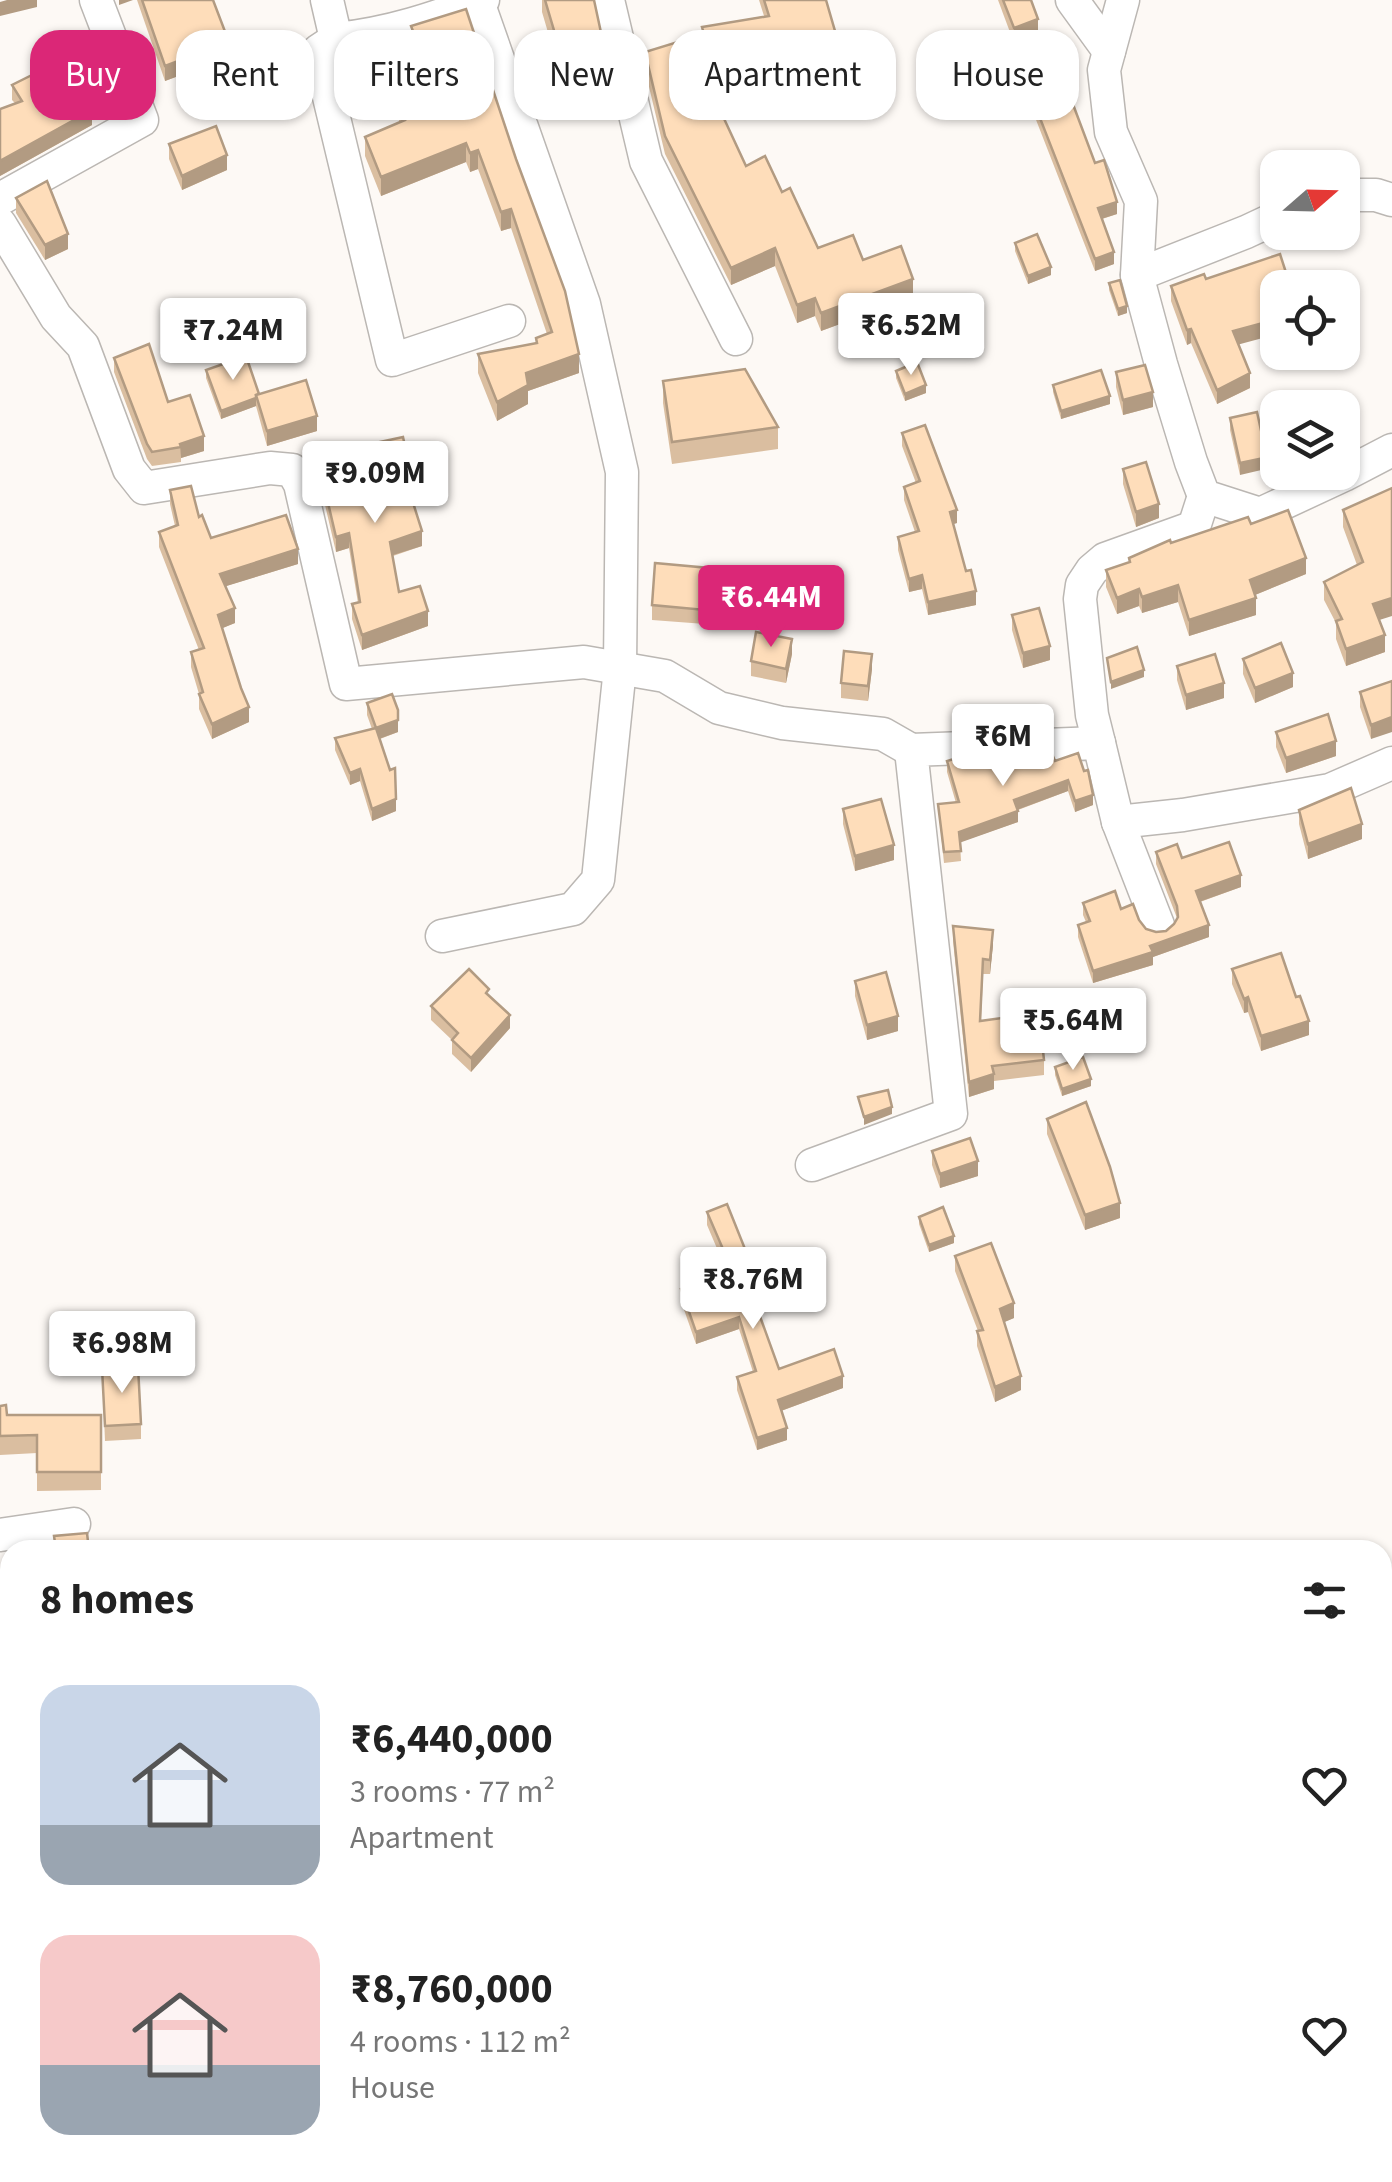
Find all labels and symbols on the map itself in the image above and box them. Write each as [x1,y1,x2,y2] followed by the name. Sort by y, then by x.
[1260,150,1360,250] north arrow
[830,293,992,378] pin: ₹6.52M
[152,298,314,383] pin: ₹7.24M
[294,441,456,526] pin: ₹9.09M
[690,565,852,650] pin: ₹6.44M
[955,704,1051,789] pin: ₹6M
[992,988,1154,1073] pin: ₹5.64M
[672,1247,834,1332] pin: ₹8.76M
[41,1311,203,1396] pin: ₹6.98M

